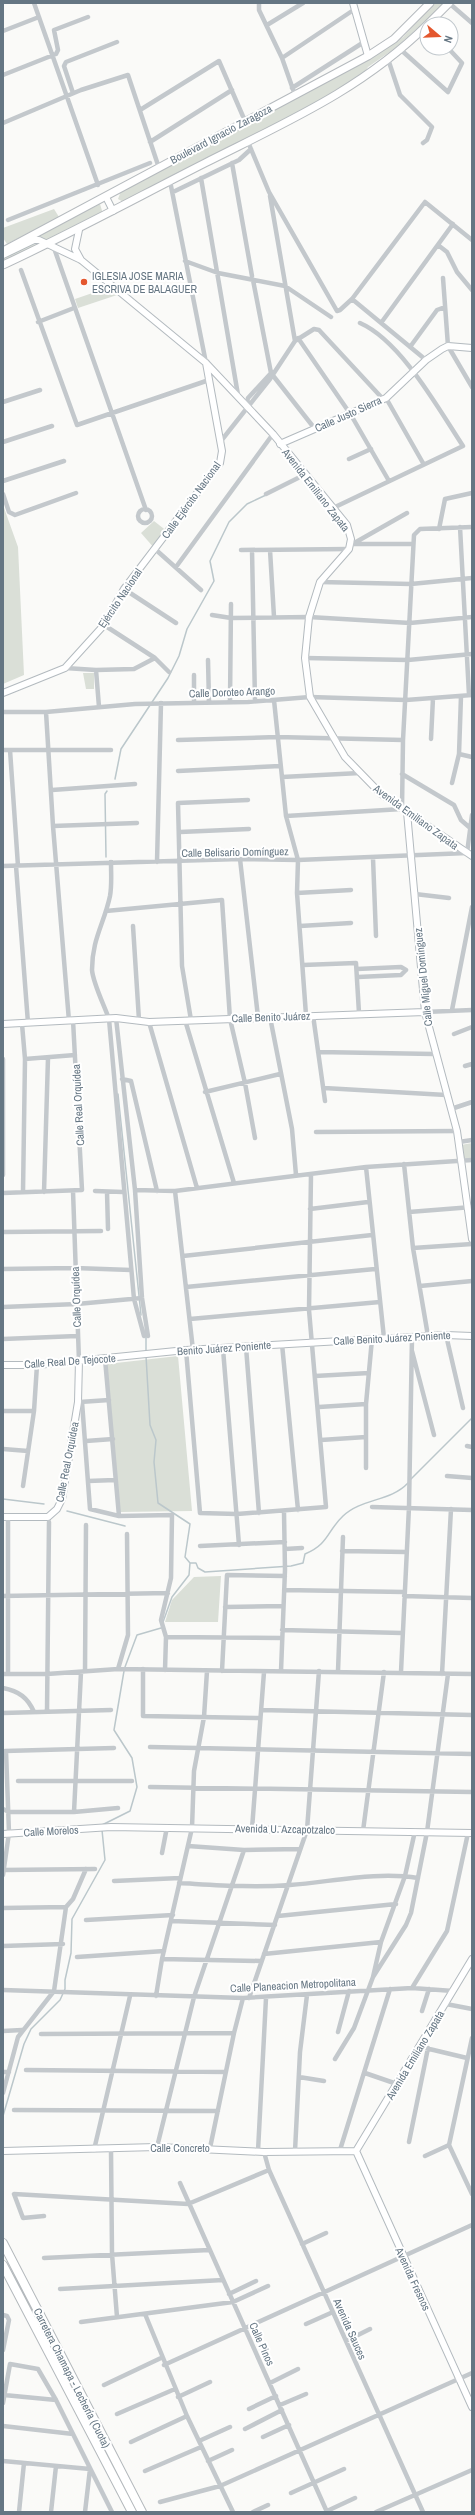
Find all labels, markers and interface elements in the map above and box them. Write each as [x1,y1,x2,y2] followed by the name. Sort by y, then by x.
[419,16,459,56] north arrow
[441,34,456,45] text: N
[168,101,274,167] street label: Boulevard Ignacio Zaragoza
[92,269,198,296] place label: IGLESIA JOSE MARIA ESCRIVA DE BALAGUER
[79,277,89,287] marker: IGLESIA JOSE MARIA ESCRIVA DE BALAGUER
[312,393,384,435] street label: Calle Justo Sierra
[279,445,353,534] street label: Avenida Emiliano Zapata
[158,459,224,541] street label: Calle Ejército Nacional
[95,566,145,630] street label: Ejército Nacional
[189,683,275,701] street label: Calle Doroteo Arango
[370,781,461,853] street label: Avenida Emiliano Zapata
[181,844,289,860] street label: Calle Belisario Domínguez
[411,927,435,1027] street label: Calle Miguel Domínguez
[231,1009,311,1025] street label: Calle Benito Juárez
[69,1064,87,1146] street label: Calle Real Orquídea
[68,1266,84,1328] street label: Calle Orquídea
[333,1328,451,1348] street label: Calle Benito Juárez Poniente
[176,1338,272,1358] street label: Benito Juárez Poniente
[24,1351,116,1371] street label: Calle Real De Tejocote
[52,1421,82,1503] street label: Calle Real Orquídea
[234,1821,335,1837] street label: Avenida U. Azcapotzalco
[23,1823,79,1839] street label: Calle Morelos
[230,1975,356,1995] street label: Calle Planeacion Metropolitana
[382,2008,447,2103] street label: Avenida Emiliano Zapata
[150,2141,210,2155] street label: Calle Concreto
[392,2244,434,2313] street label: Avenida Fresnos
[330,2295,370,2362] street label: Avenida Sauces
[30,2306,114,2450] street label: Carretera Chamapa - Lechería (Cuota)
[246,2320,278,2368] street label: Calle Pinos

